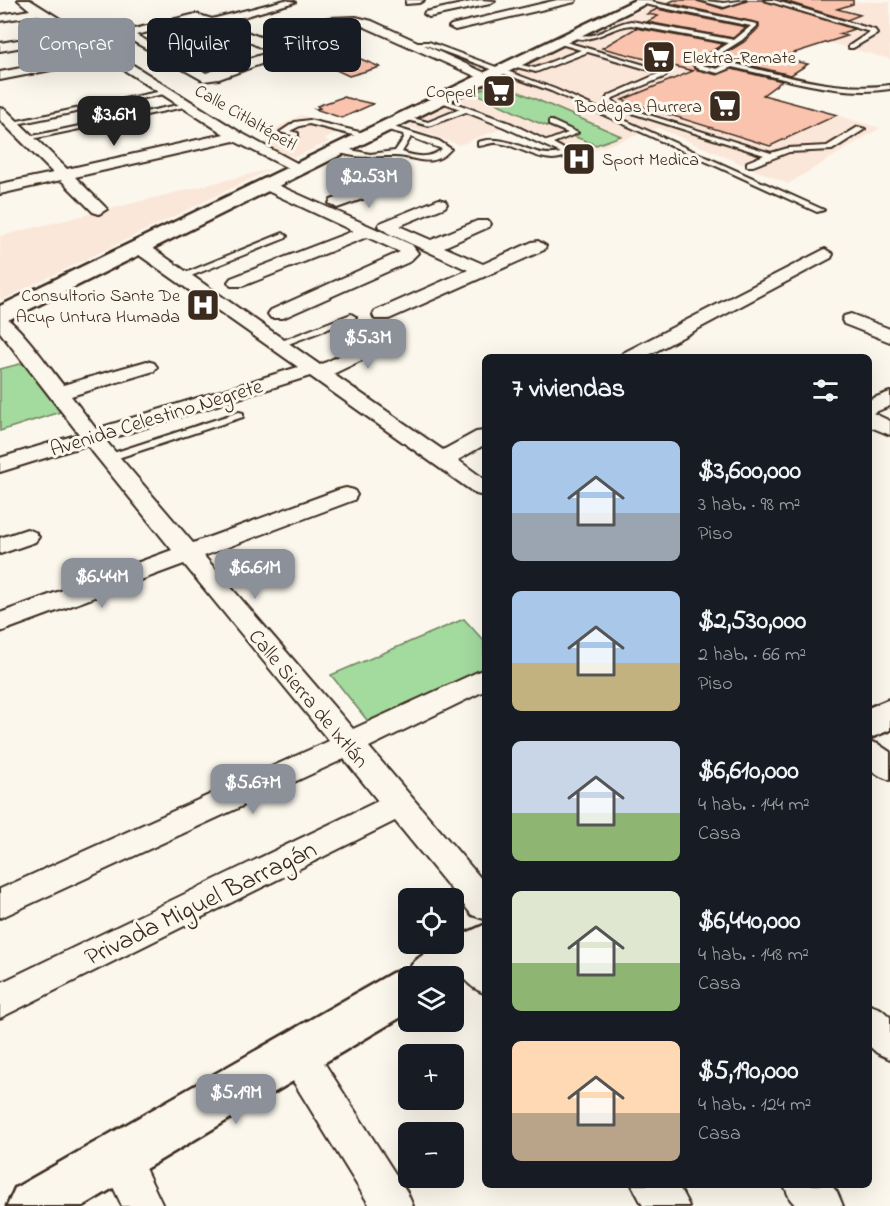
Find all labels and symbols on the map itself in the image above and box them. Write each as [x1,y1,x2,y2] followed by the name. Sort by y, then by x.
[641,39,677,75] supermarket icon: Elektra-Remate
[682,46,797,72] place label: Elektra-Remate
[481,73,517,109] supermarket icon: Coppel
[189,79,301,159] street label: Calle Citlaltépetl
[426,80,476,106] place label: Coppel
[707,88,743,124] supermarket icon: Bodegas Aurrera
[574,95,702,122] place label: Bodegas Aurrera
[72,96,156,147] pin: $3.6M
[561,141,597,177] hospital icon: Sport Medica
[602,148,699,174] place label: Sport Medica
[320,158,418,209] pin: $2.53M
[16,284,181,331] place label: Consultorio Sante De Acup Untura Humada
[185,287,221,323] hospital icon: Consultorio Sante De Acup Untura Humada
[326,319,410,370] pin: $5.3M
[47,372,268,467] street label: Avenida Celestino Negrete
[206,549,304,600] pin: $6.61M
[53,558,151,609] pin: $6.44M
[240,623,375,775] street label: Calle Sierra de Ixtlán
[204,764,302,815] pin: $5.67M
[79,832,324,978] street label: Privada Miguel Barragán
[187,1074,285,1125] pin: $5.19M

